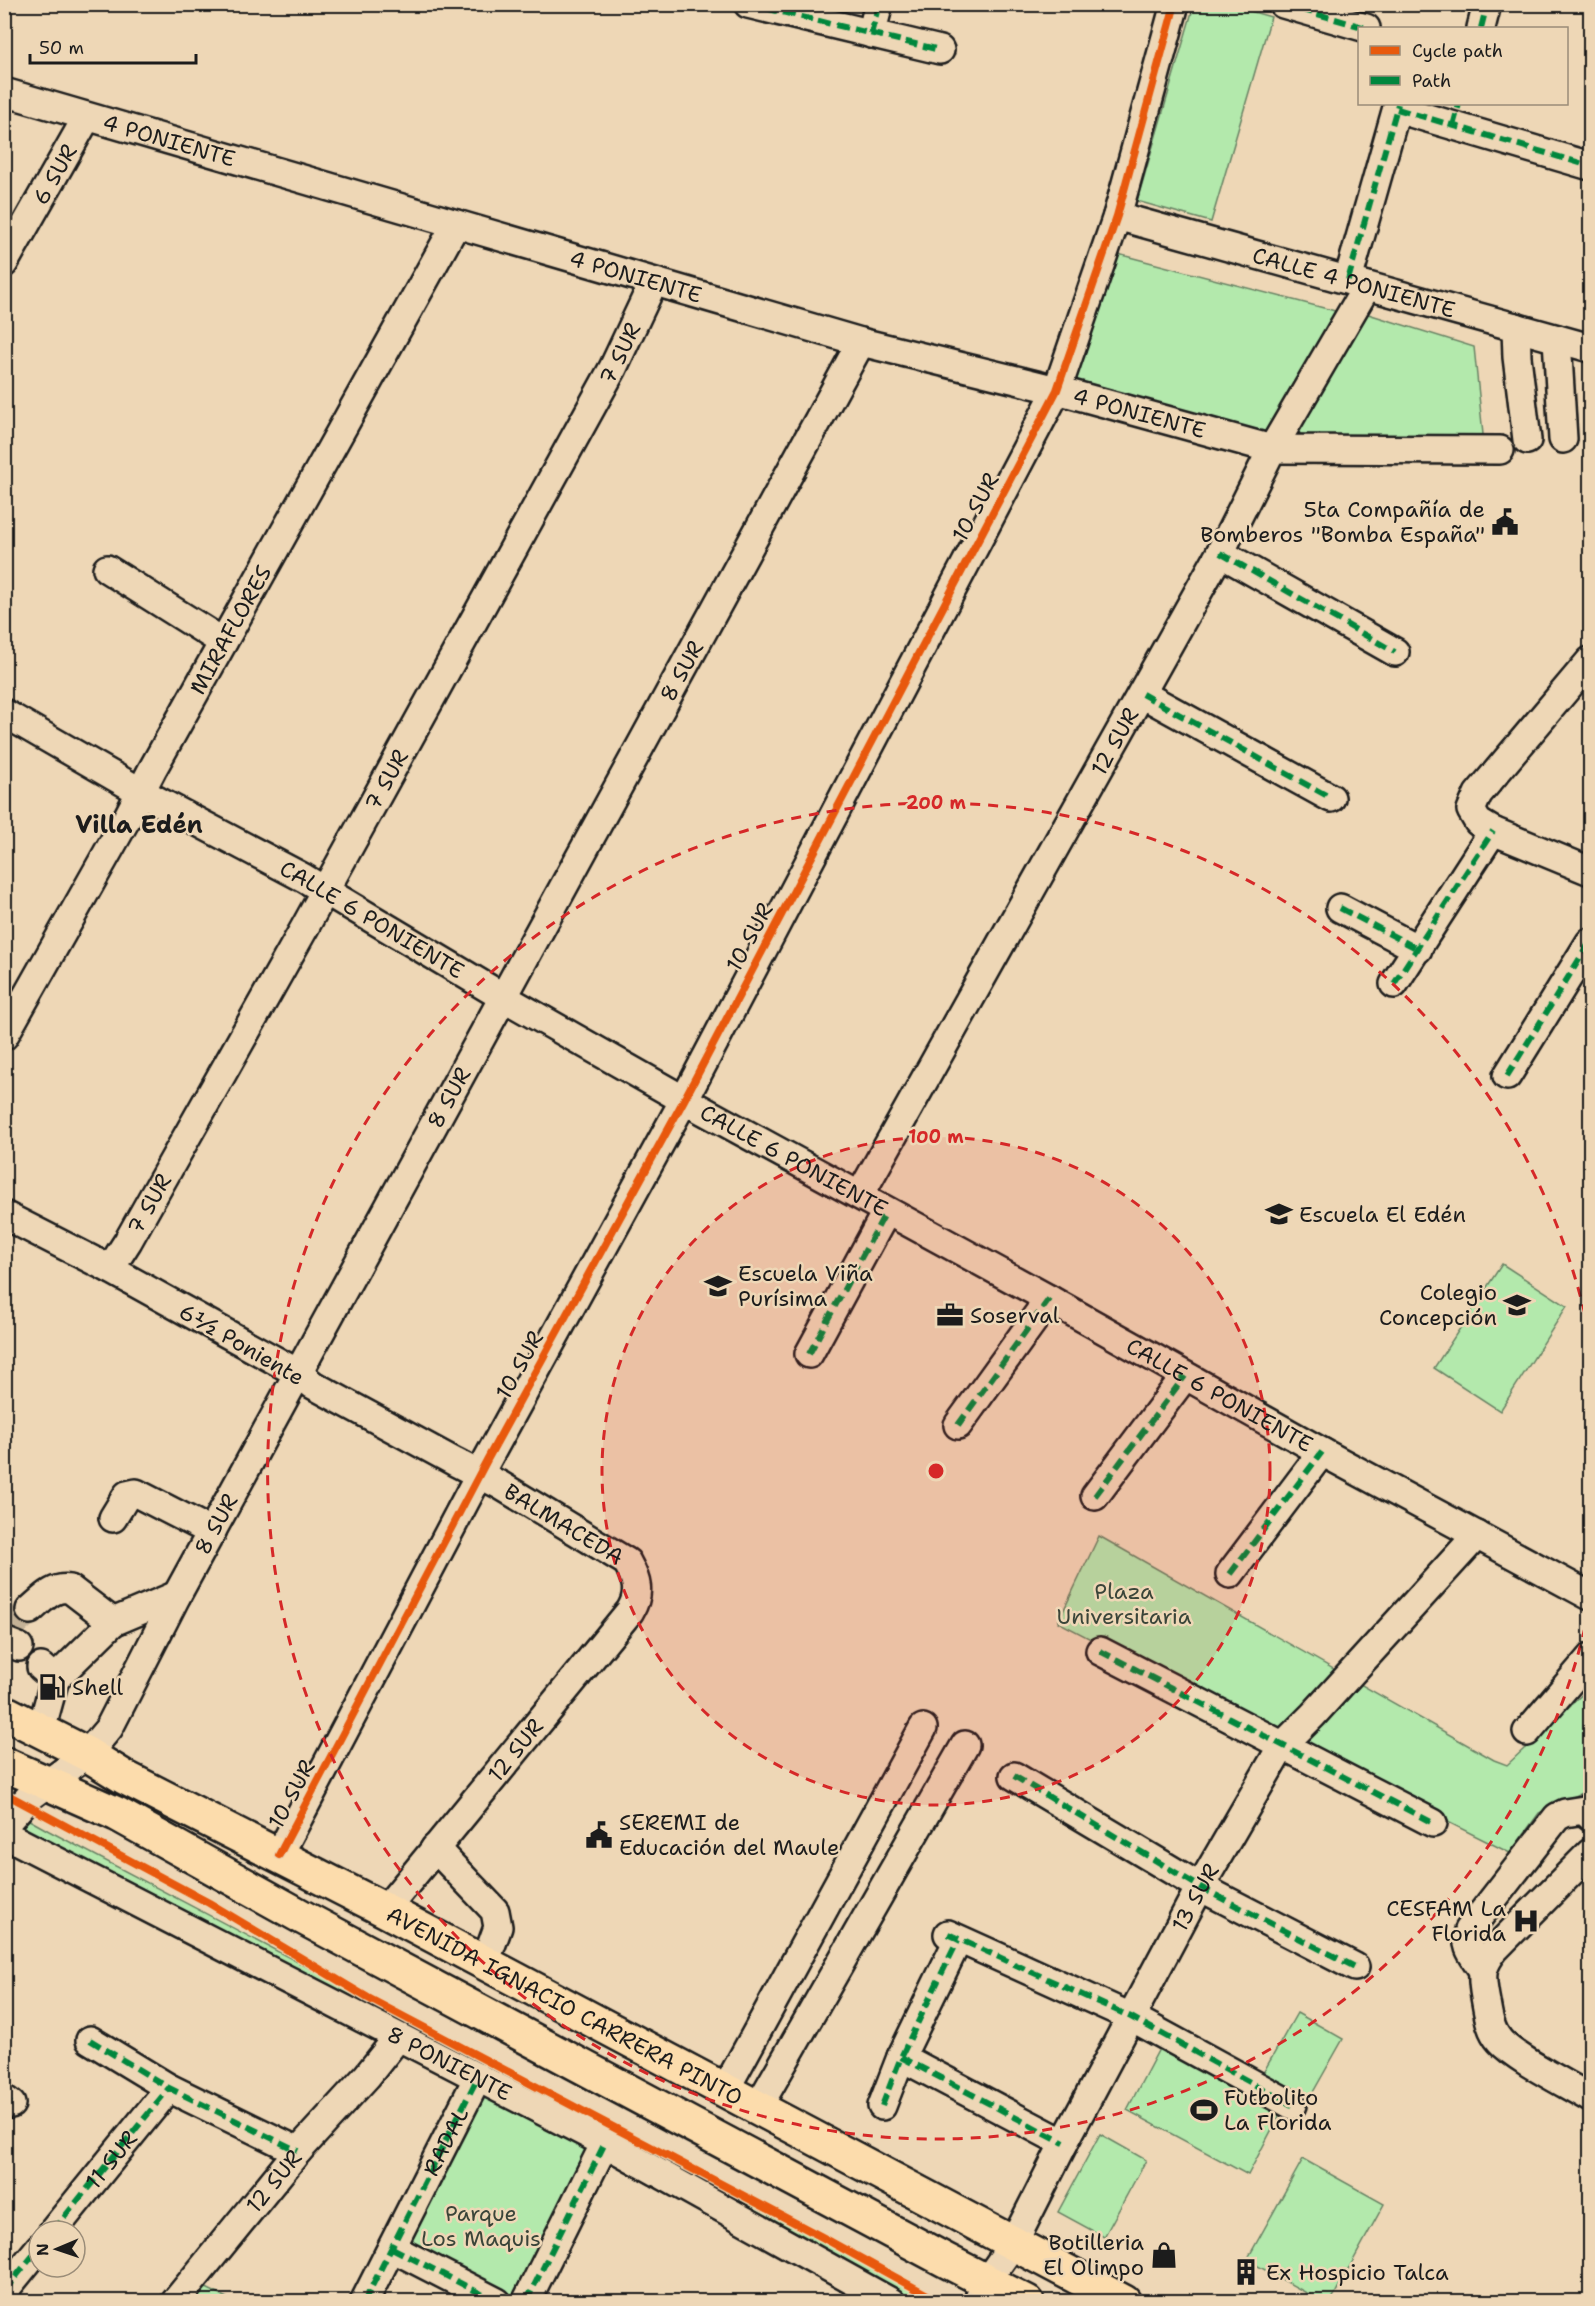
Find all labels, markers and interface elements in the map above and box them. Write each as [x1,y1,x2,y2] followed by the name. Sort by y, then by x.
[30,27,196,65] scale bar
[1358,27,1568,105] legend
[39,36,84,60] text: 50 m
[1412,39,1503,63] text: Cycle path
[1412,69,1451,93] text: Path
[99,108,239,174] street label: 4 PONIENTE
[26,139,84,210] street label: 6 SUR
[1249,240,1459,325] street label: CALLE 4 PONIENTE
[566,244,705,310] street label: 4 PONIENTE
[593,318,647,390] street label: 7 SUR
[1070,381,1209,445] street label: 4 PONIENTE
[945,468,1006,547] street label: 10 SUR
[1200,495,1485,549] place label: 5ta Compañía de Bomberos "Bomba España"
[1490,507,1520,537] public building icon: 5ta Compañía de Bomberos "Bomba España"
[183,560,278,700] street label: MIRAFLORES
[654,636,710,707] street label: 8 SUR
[1084,703,1145,781] street label: 12 SUR
[358,744,415,815] street label: 7 SUR
[906,791,967,815] text: 200 m
[75,809,203,841] district label: Villa Edén
[275,854,469,985] street label: CALLE 6 PONIENTE
[719,898,780,977] street label: 10 SUR
[421,1062,477,1133] street label: 8 SUR
[695,1098,893,1223] street label: CALLE 6 PONIENTE
[908,1125,964,1149] text: 100 m
[121,1169,178,1240] street label: 7 SUR
[1264,1199,1294,1229] school or university icon: Escuela El Edén
[1299,1200,1466,1229] place label: Escuela El Edén
[738,1259,873,1313] place label: Escuela Viña Purísima
[703,1271,733,1301] school or university icon: Escuela Viña Purísima
[1379,1278,1497,1332] place label: Colegio Concepción
[1502,1290,1532,1320] school or university icon: Colegio Concepción
[174,1297,310,1392] street label: 6½ Poniente
[935,1300,965,1330] office icon: Soserval
[970,1301,1060,1330] place label: Soserval
[489,1326,550,1405] street label: 10 SUR
[1121,1331,1318,1459] street label: CALLE 6 PONIENTE
[926,1461,946,1481] centre of rings
[499,1477,629,1572] street label: BALMACEDA
[188,1489,245,1560] street label: 8 SUR
[1057,1577,1192,1631] park label: Plaza Universitaria
[37,1672,67,1702] fuel station icon: Shell
[72,1673,123,1702] place label: Shell
[481,1713,550,1788] street label: 12 SUR
[261,1755,322,1834] street label: 10 SUR
[619,1808,839,1862] place label: SEREMI de Educación del Maule
[584,1820,614,1850] public building icon: SEREMI de Educación del Maule
[1165,1858,1226,1937] street label: 13 SUR
[1386,1894,1506,1948] place label: CESFAM La Florida
[382,1900,747,2112] street label: AVENIDA IGNACIO CARRERA PINTO
[1511,1906,1541,1936] hospital icon: CESFAM La Florida
[382,2019,517,2108] street label: 8 PONIENTE
[1224,2083,1332,2137] place label: Futbolito La Florida
[1189,2095,1219,2125] sports icon: Futbolito La Florida
[416,2102,475,2181] street label: RADAL
[79,2125,144,2195] street label: 11 SUR
[240,2144,308,2219] street label: 12 SUR
[421,2199,541,2253] park label: Parque Los Maquis
[27,2219,87,2279] north arrow
[1043,2228,1144,2282] place label: Botilleria El Olimpo
[1149,2240,1179,2270] shop icon: Botilleria El Olimpo
[32,2243,53,2256] text: N
[1231,2257,1261,2287] building icon: Ex Hospicio Talca
[1266,2258,1449,2287] place label: Ex Hospicio Talca

